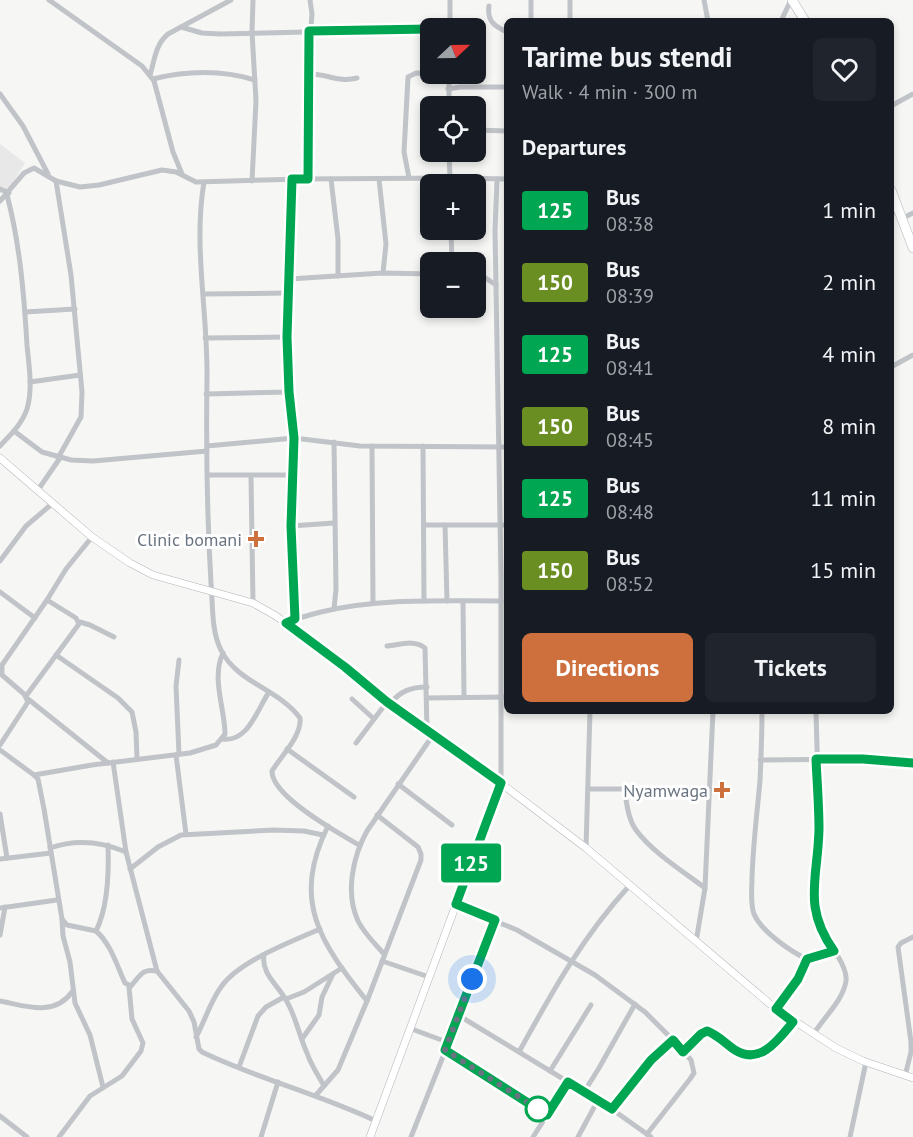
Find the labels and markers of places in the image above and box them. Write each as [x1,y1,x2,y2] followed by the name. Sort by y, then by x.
[137,528,242,551] place label: Clinic bomani
[247,530,265,548] marker: Clinic bomani
[623,779,708,802] place label: Nyamwaga
[713,781,731,799] marker: Nyamwaga
[525,1096,551,1122] unlabelled marker

